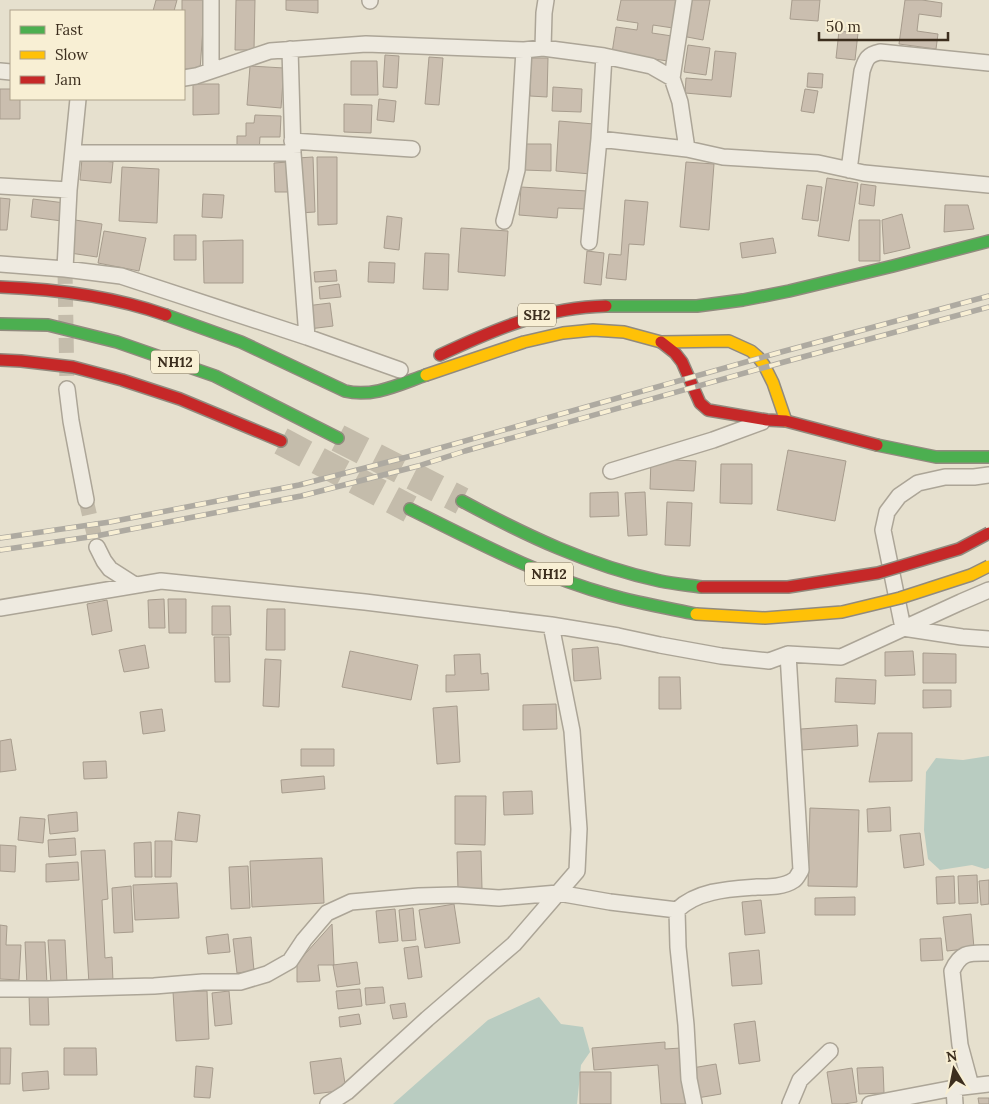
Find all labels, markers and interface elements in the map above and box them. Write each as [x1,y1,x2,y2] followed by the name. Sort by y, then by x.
[10,10,185,100] legend
[819,10,948,42] scale bar
[826,17,861,36] text: 50 m
[55,20,83,39] text: Fast
[55,45,88,64] text: Slow
[54,70,82,89] text: Jam
[518,304,556,326] road number: SH2
[151,351,199,374] road number: NH12
[525,562,573,586] road number: NH12
[929,1044,979,1094] north arrow
[945,1046,959,1066] text: N

